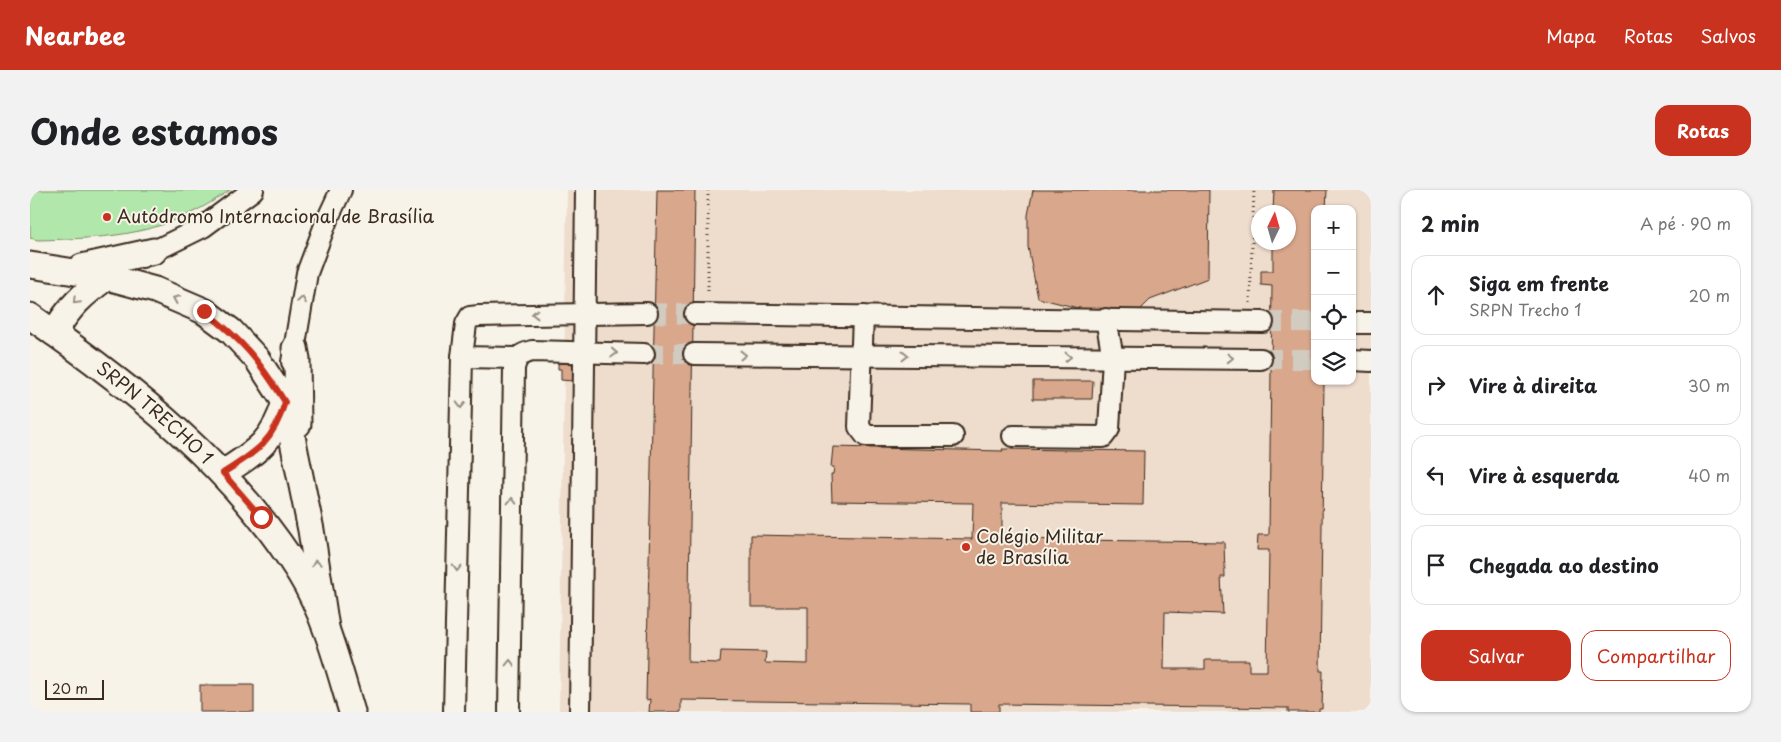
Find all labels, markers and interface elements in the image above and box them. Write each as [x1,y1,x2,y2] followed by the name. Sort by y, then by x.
[25,17,126,53] text: Nearbee
[1546,22,1596,49] text: Mapa
[1624,22,1673,49] text: Rotas
[1701,22,1756,49] text: Salvos
[30,104,278,157] text: Onde estamos
[1655,105,1751,156] button: Rotas
[117,202,435,229] place label: Autódromo Internacional de Brasília
[1251,205,1296,250] north arrow
[1311,205,1356,385] map controls
[1311,205,1356,250] button: +
[1421,207,1480,239] text: 2 min
[101,211,113,223] marker: Autódromo Internacional de Brasília
[1640,211,1731,235] text: A pé · 90 m
[1311,250,1356,295] button: −
[1469,269,1609,297] text: Siga em frente
[1422,281,1450,309] icon: ahead
[1689,283,1730,307] text: 20 m
[172,294,181,305] one-way arrow
[73,295,82,304] one-way arrow
[1311,295,1356,340] button: locate
[297,296,307,305] one-way arrow
[1469,297,1581,321] text: SRPN Trecho 1
[193,300,216,323] route end
[531,309,539,320] one-way arrow
[1311,340,1356,385] button: layers
[610,348,618,358] one-way arrow
[740,350,747,360] one-way arrow
[902,351,910,361] one-way arrow
[1064,352,1072,362] one-way arrow
[1227,353,1235,363] one-way arrow
[91,354,220,470] street label: SRPN TRECHO 1
[1422,371,1450,399] icon: right
[1469,371,1597,399] text: Vire à direita
[1688,373,1730,397] text: 30 m
[455,402,466,410] one-way arrow
[1422,461,1450,489] icon: left
[1469,461,1620,489] text: Vire à esquerda
[1688,463,1730,487] text: 40 m
[507,497,517,504] one-way arrow
[250,506,273,529] route start
[976,522,1104,570] place label: Colégio Militar de Brasília
[960,541,972,553] marker: Colégio Militar de Brasília
[1422,551,1450,579] icon: arrive
[1469,551,1659,579] text: Chegada ao destino
[311,559,322,567] one-way arrow
[452,564,462,572] one-way arrow
[1421,630,1571,681] button: Salvar
[1581,630,1731,681] button: Compartilhar
[504,659,515,667] one-way arrow
[45,677,104,700] scale bar
[52,678,88,699] text: 20 m

